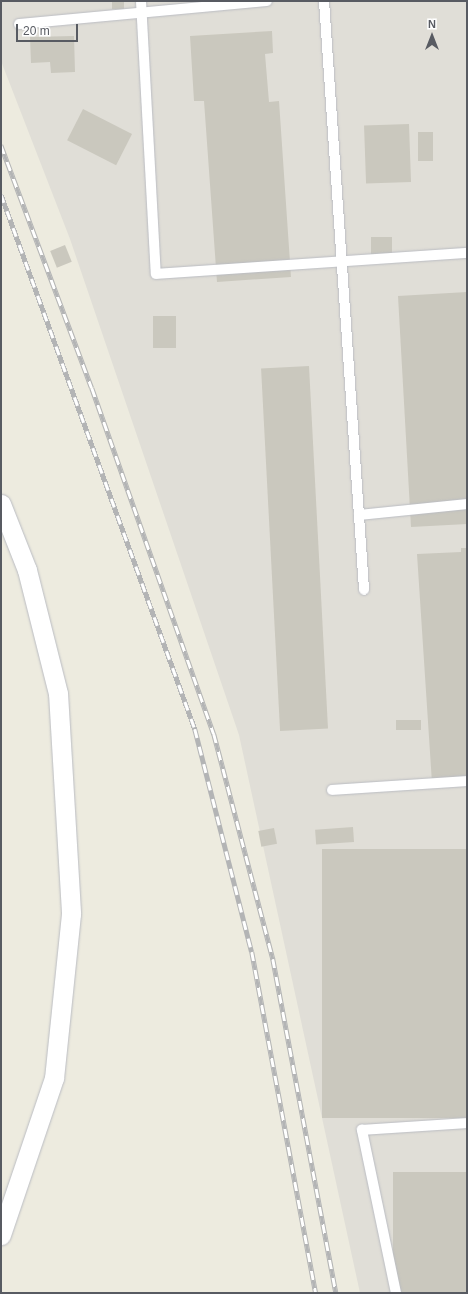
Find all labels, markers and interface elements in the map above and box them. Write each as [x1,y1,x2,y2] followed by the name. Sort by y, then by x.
[18,16,80,42] scale bar
[412,16,452,56] north arrow
[428,18,436,30] text: N
[23,24,50,38] text: 20 m

